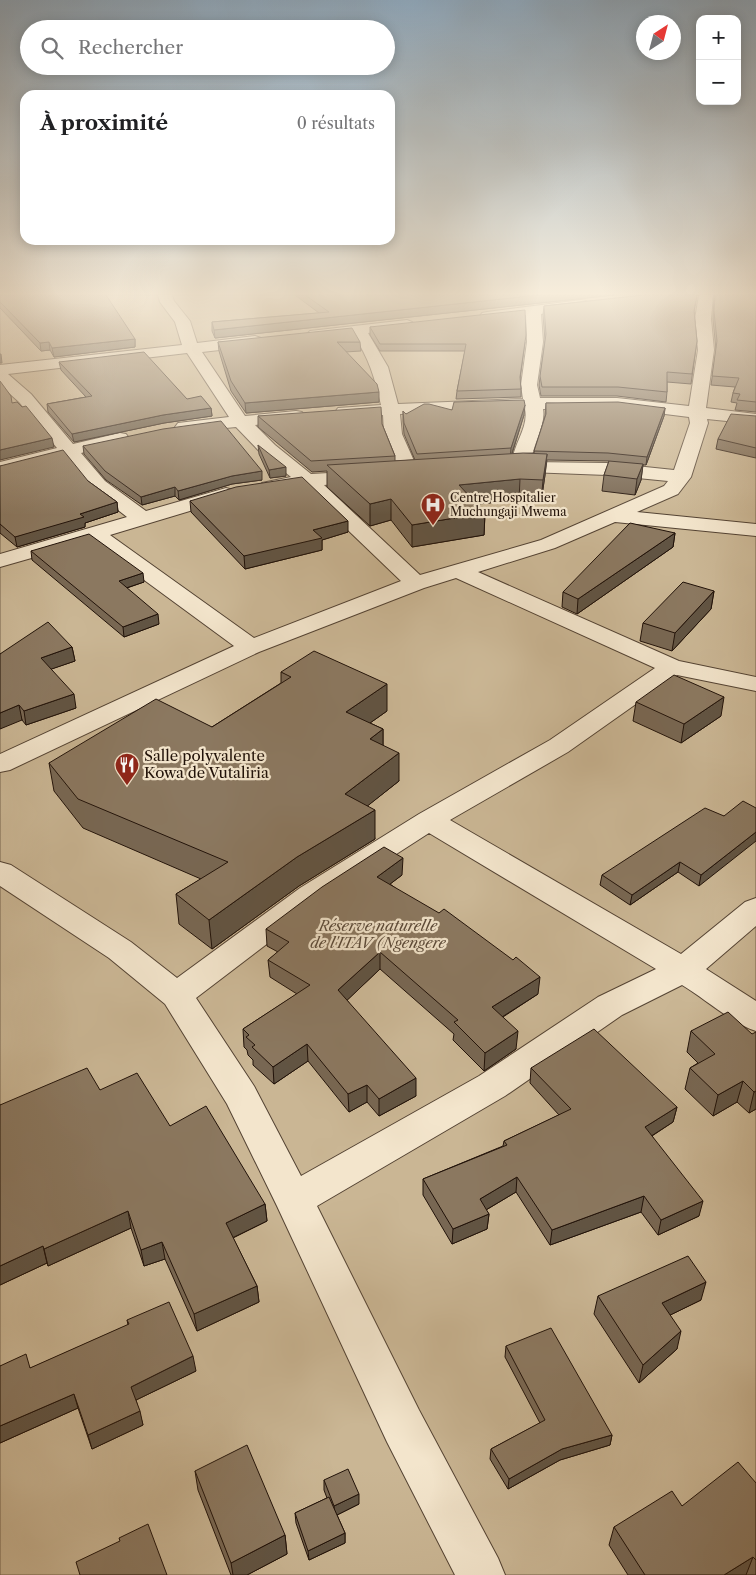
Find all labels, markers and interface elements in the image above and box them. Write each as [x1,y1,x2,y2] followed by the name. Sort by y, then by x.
[636,15,681,60] north arrow
[696,15,741,105] map controls
[696,15,741,60] button: +
[20,20,395,75] search box
[38,34,66,62] icon: search
[78,36,183,59] text: Rechercher
[696,60,741,105] button: −
[40,110,168,135] text: À proximité
[297,113,375,133] text: 0 résultats
[450,490,567,519] place label: Centre Hospitalier Muchungaji Mwema
[420,492,446,526] hospital icon: Centre Hospitalier Muchungaji Mwema
[144,746,269,782] place label: Salle polyvalente Kowa de Vutaliria
[114,752,140,786] restaurant icon: Salle polyvalente Kowa de Vutaliria
[310,916,447,952] park label: Réserve naturelle de l'ITAV (Ngengere

